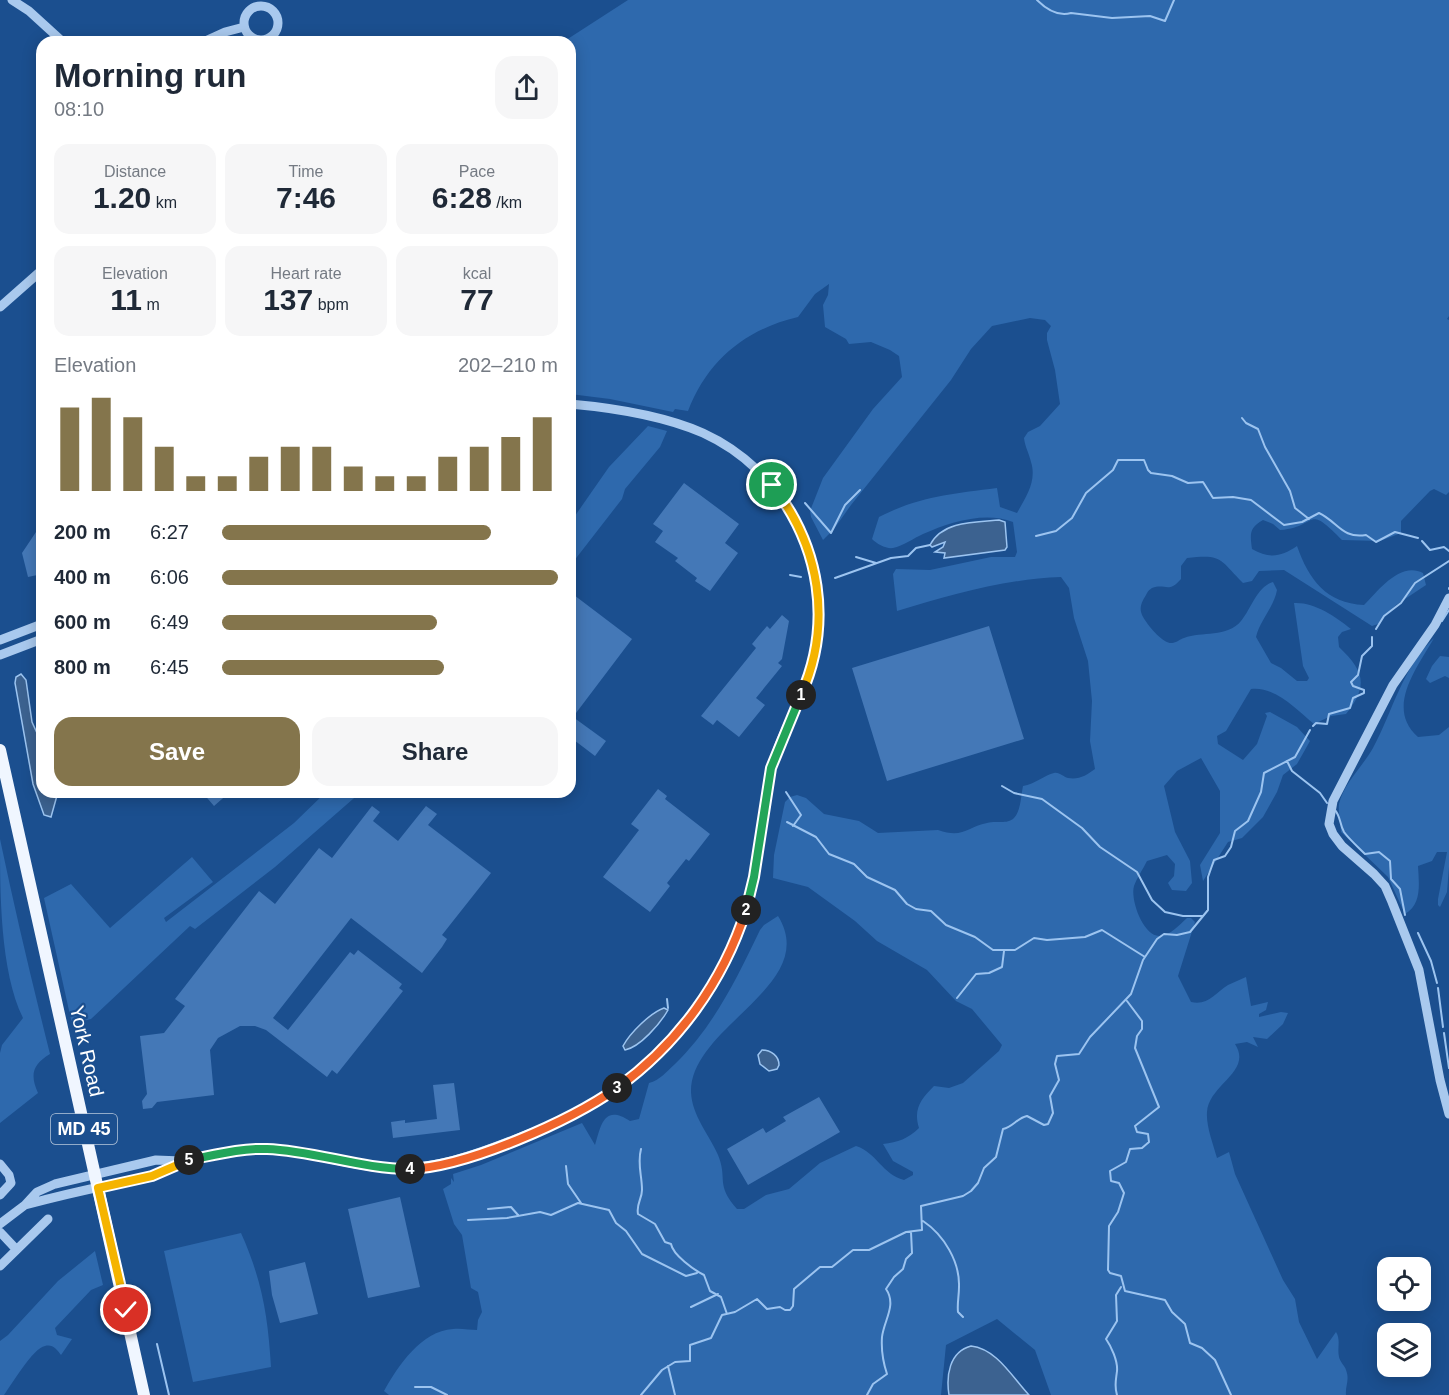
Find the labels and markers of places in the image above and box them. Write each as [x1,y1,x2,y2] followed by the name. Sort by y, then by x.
[746,459,797,510] pin
[786,680,816,710] pin: 1
[731,895,761,925] pin: 2
[602,1073,632,1103] pin: 3
[174,1145,204,1175] pin: 5
[395,1154,425,1184] pin: 4
[100,1284,151,1335] pin

